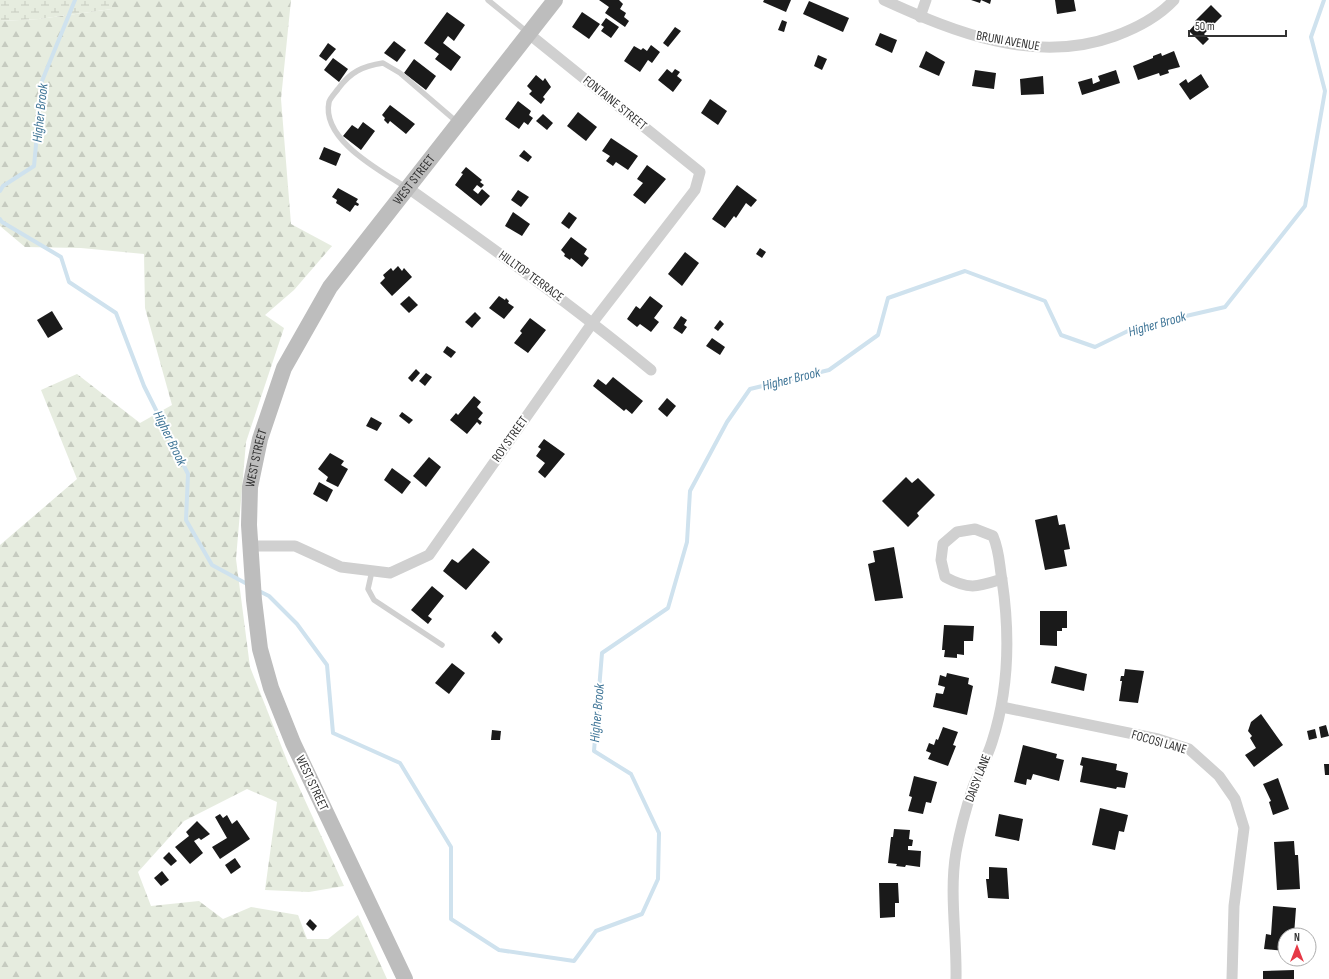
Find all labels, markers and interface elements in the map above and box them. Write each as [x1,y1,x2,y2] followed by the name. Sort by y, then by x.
[1189,12,1286,38] scale bar
[1195,19,1215,34] text: 50 m
[975,28,1041,54] street label: BRUNI AVENUE
[580,72,650,134] street label: FONTAINE STREET
[28,82,52,143] water label: Higher Brook
[389,151,439,208] street label: WEST STREET
[495,247,567,305] street label: HILLTOP TERRACE
[1126,307,1188,340] water label: Higher Brook
[760,363,822,394] water label: Higher Brook
[149,408,191,469] water label: Higher Brook
[488,413,532,465] street label: ROY STREET
[242,427,271,489] street label: WEST STREET
[586,682,608,743] water label: Higher Brook
[1130,727,1188,757] street label: FOCOSI LANE
[962,752,994,804] street label: DAISY LANE
[292,753,332,813] street label: WEST STREET
[1277,927,1317,967] north arrow
[1294,931,1300,944] text: N

